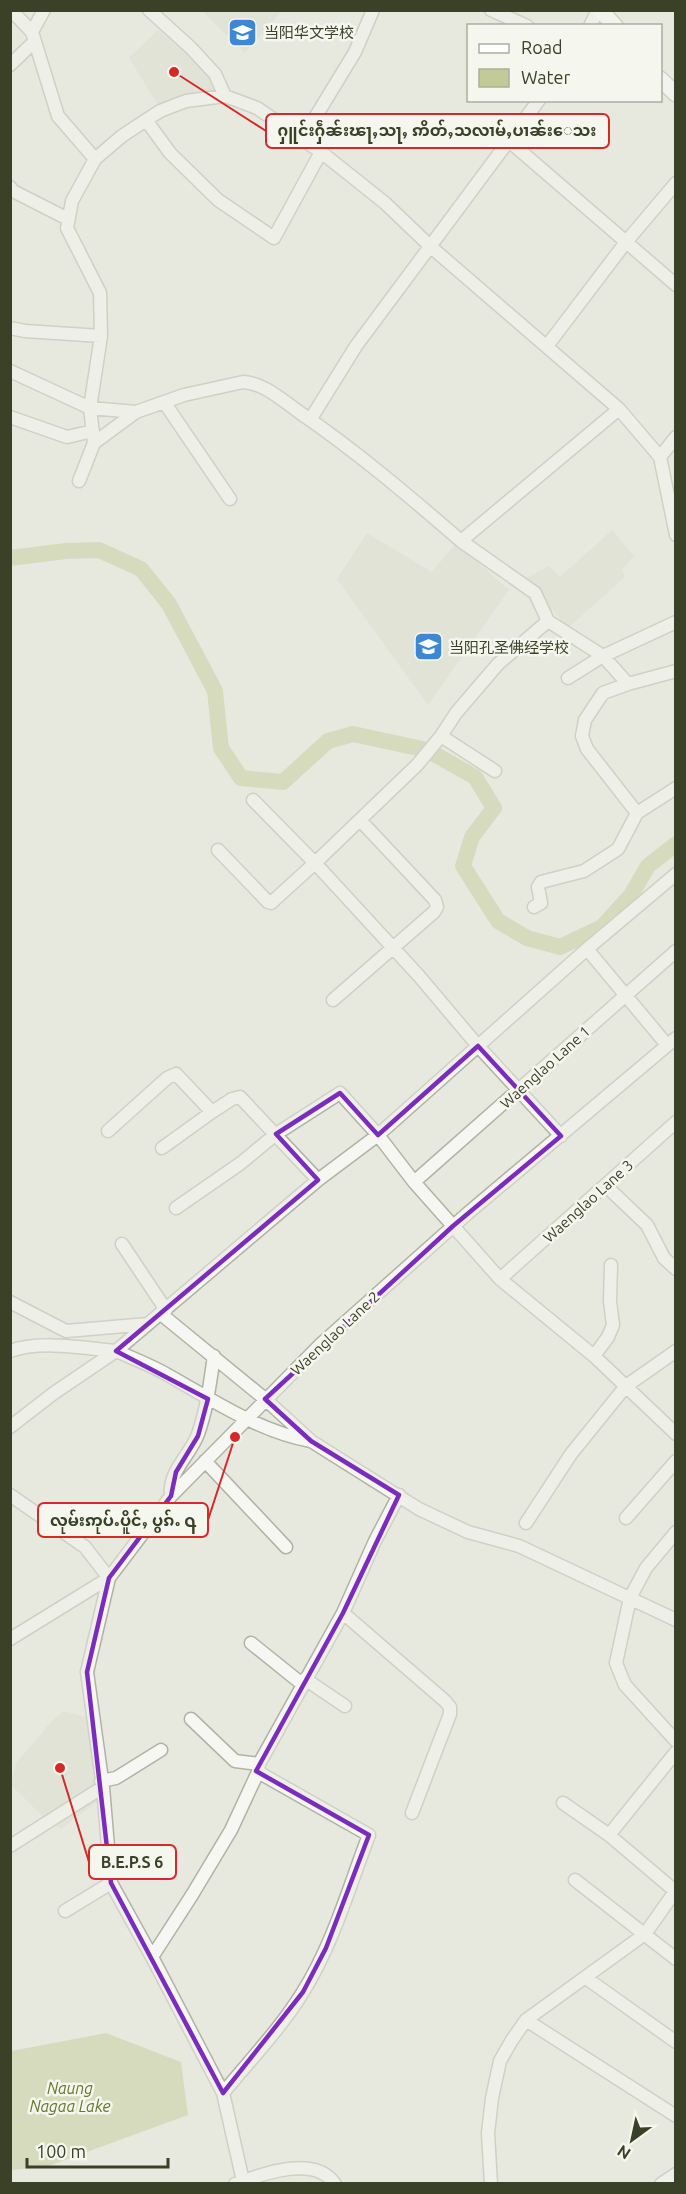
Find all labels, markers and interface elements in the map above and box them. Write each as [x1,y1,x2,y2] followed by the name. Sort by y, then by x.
[227,16,259,48] school or university icon: 当阳华文学校
[264,24,354,41] place label: 当阳华文学校
[467,24,662,102] legend
[521,37,563,57] text: Road
[521,67,571,87] text: Water
[266,114,609,148] callout: ႁူင်းႁဵၼ်းၽႃႇသႃႇ ဢိတ်ႇသလၢမ်ႇပၢၼ်းေသး
[278,119,596,144] text: ႁူင်းႁဵၼ်းၽႃႇသႃႇ ဢိတ်ႇသလၢမ်ႇပၢၼ်းေသး
[412,631,444,663] school or university icon: 当阳孔圣佛经学校
[449,639,569,656] place label: 当阳孔圣佛经学校
[497,1022,593,1112] street label: Waenglao Lane 1
[540,1156,636,1246] street label: Waenglao Lane 3
[287,1288,383,1378] street label: Waenglao Lane 2
[38,1503,208,1537] callout: လုမ်းဢုပ်ႉပိူင်ႇ ပွၵ်ႉ ႖
[50,1509,196,1534] text: လုမ်းဢုပ်ႉပိူင်ႇ ပွၵ်ႉ ႖
[89,1845,176,1879] callout: B.E.P.S 6
[101,1853,163,1871] text: B.E.P.S 6
[29,2079,111,2115] water label: Naung Nagaa Lake
[602,2110,662,2170] north arrow
[27,2131,168,2169] scale bar
[36,2141,86,2161] text: 100 m
[614,2142,634,2163] text: N

